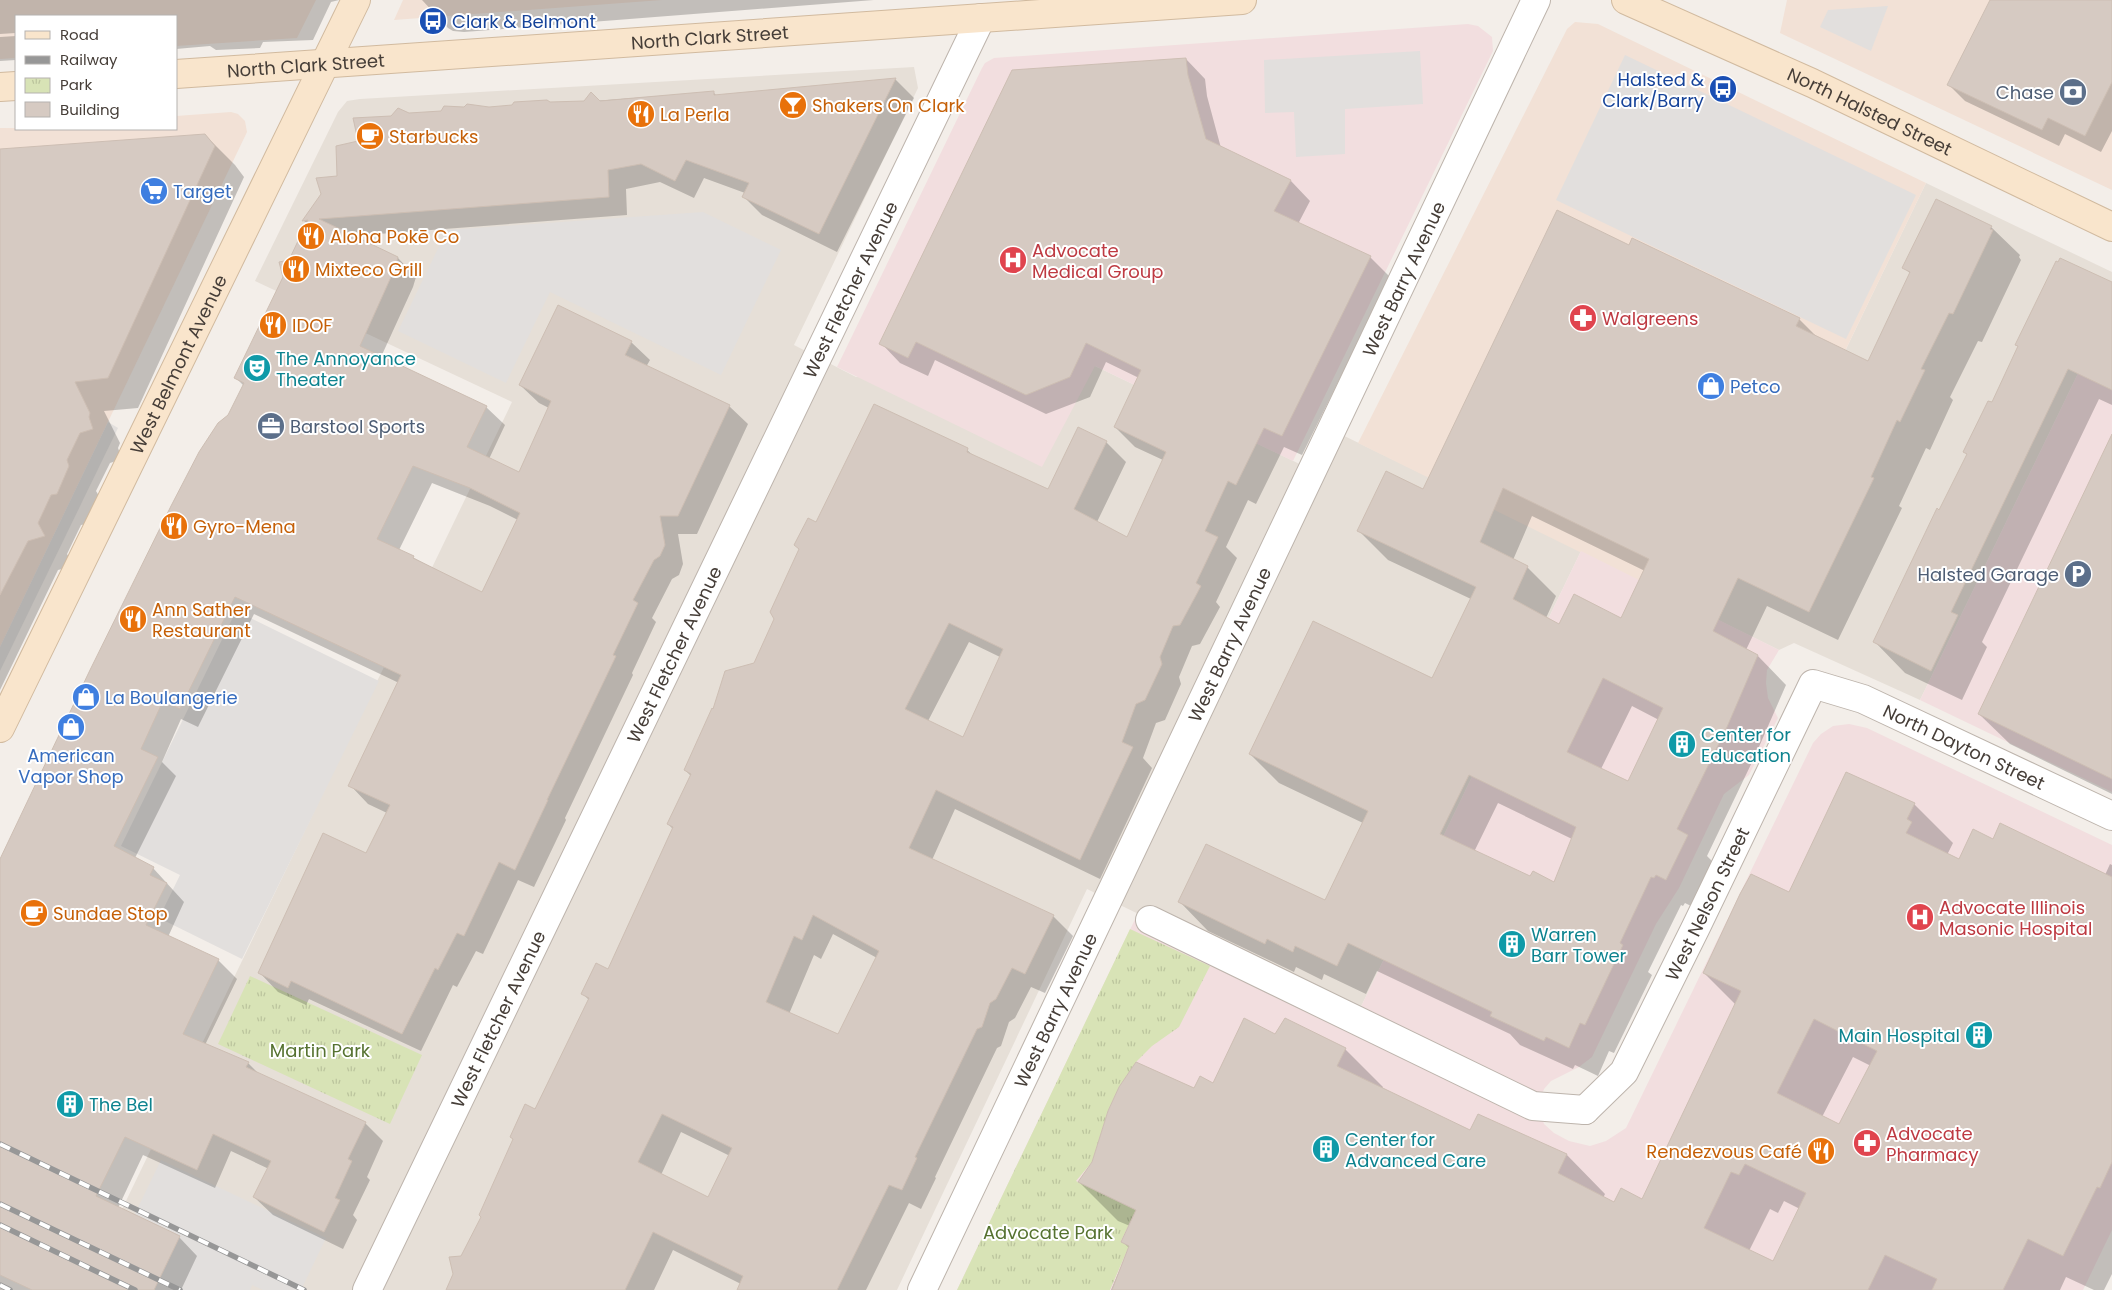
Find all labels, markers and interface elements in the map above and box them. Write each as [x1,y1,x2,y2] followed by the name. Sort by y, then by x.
[418,6,448,36] bus stop icon: Clark & Belmont
[452,9,596,34] place label: Clark & Belmont
[15,15,178,130] legend
[630,19,789,55] street label: North Clark Street
[60,24,99,45] text: Road
[226,47,385,83] street label: North Clark Street
[60,49,118,70] text: Railway
[1784,61,1956,161] street label: North Halsted Street
[1602,67,1705,113] place label: Halsted & Clark/Barry
[60,74,92,95] text: Park
[1708,74,1738,104] bus stop icon: Halsted & Clark/Barry
[2058,77,2088,107] bank icon: Chase
[1996,80,2054,105] place label: Chase
[778,90,808,120] bar icon: Shakers On Clark
[812,93,965,118] place label: Shakers On Clark
[60,99,120,120] text: Building
[626,99,656,129] restaurant icon: La Perla
[660,102,730,127] place label: La Perla
[355,121,385,151] cafe icon: Starbucks
[389,124,478,149] place label: Starbucks
[139,176,169,206] supermarket icon: Target
[173,179,232,204] place label: Target
[797,197,903,382] street label: West Fletcher Avenue
[1356,197,1451,360] street label: West Barry Avenue
[296,221,326,251] restaurant icon: Aloha Pokē Co
[330,224,459,249] place label: Aloha Pokē Co
[1032,238,1164,284] place label: Advocate Medical Group
[998,245,1028,275] hospital icon: Advocate Medical Group
[281,254,311,284] restaurant icon: Mixteco Grill
[315,257,423,282] place label: Mixteco Grill
[123,270,232,458] street label: West Belmont Avenue
[1568,303,1598,333] pharmacy icon: Walgreens
[1602,306,1698,331] place label: Walgreens
[258,310,288,340] restaurant icon: IDOF
[292,313,332,338] place label: IDOF
[276,346,416,392] place label: The Annoyance Theater
[242,353,272,383] theatre icon: The Annoyance Theater
[1696,371,1726,401] shop icon: Petco
[1730,374,1781,399] place label: Petco
[256,411,286,441] office icon: Barstool Sports
[290,414,425,439] place label: Barstool Sports
[159,511,189,541] restaurant icon: Gyro-Mena
[193,514,296,539] place label: Gyro-Mena
[2063,559,2093,589] parking icon: Halsted Garage
[621,562,727,747] street label: West Fletcher Avenue
[1917,562,2059,587] place label: Halsted Garage
[1182,563,1277,726] street label: West Barry Avenue
[152,597,251,643] place label: Ann Sather Restaurant
[118,604,148,634] restaurant icon: Ann Sather Restaurant
[71,682,101,712] shop icon: La Boulangerie
[105,685,238,710] place label: La Boulangerie
[1879,698,2049,795] street label: North Dayton Street
[56,712,86,742] shop icon: American Vapor Shop
[1701,722,1791,768] place label: Center for Education
[1667,729,1697,759] building icon: Center for Education
[18,743,124,789] place label: American Vapor Shop
[1659,823,1755,985] street label: West Nelson Street
[1939,895,2092,941] place label: Advocate Illinois Masonic Hospital
[19,898,49,928] cafe icon: Sundae Stop
[53,901,168,926] place label: Sundae Stop
[1905,902,1935,932] hospital icon: Advocate Illinois Masonic Hospital
[1531,922,1627,968] place label: Warren Barr Tower
[445,926,551,1112] street label: West Fletcher Avenue
[1008,929,1103,1092] street label: West Barry Avenue
[1497,929,1527,959] building icon: Warren Barr Tower
[1964,1020,1994,1050] building icon: Main Hospital
[1838,1023,1960,1048] place label: Main Hospital
[270,1038,371,1063] park label: Martin Park
[55,1089,85,1119] building icon: The Bel
[89,1092,153,1117] place label: The Bel
[1886,1121,1979,1167] place label: Advocate Pharmacy
[1345,1127,1486,1173] place label: Center for Advanced Care
[1852,1128,1882,1158] pharmacy icon: Advocate Pharmacy
[1311,1134,1341,1164] building icon: Center for Advanced Care
[1806,1136,1836,1166] restaurant icon: Rendezvous Café
[1646,1139,1802,1164] place label: Rendezvous Café
[983,1220,1114,1245] park label: Advocate Park

